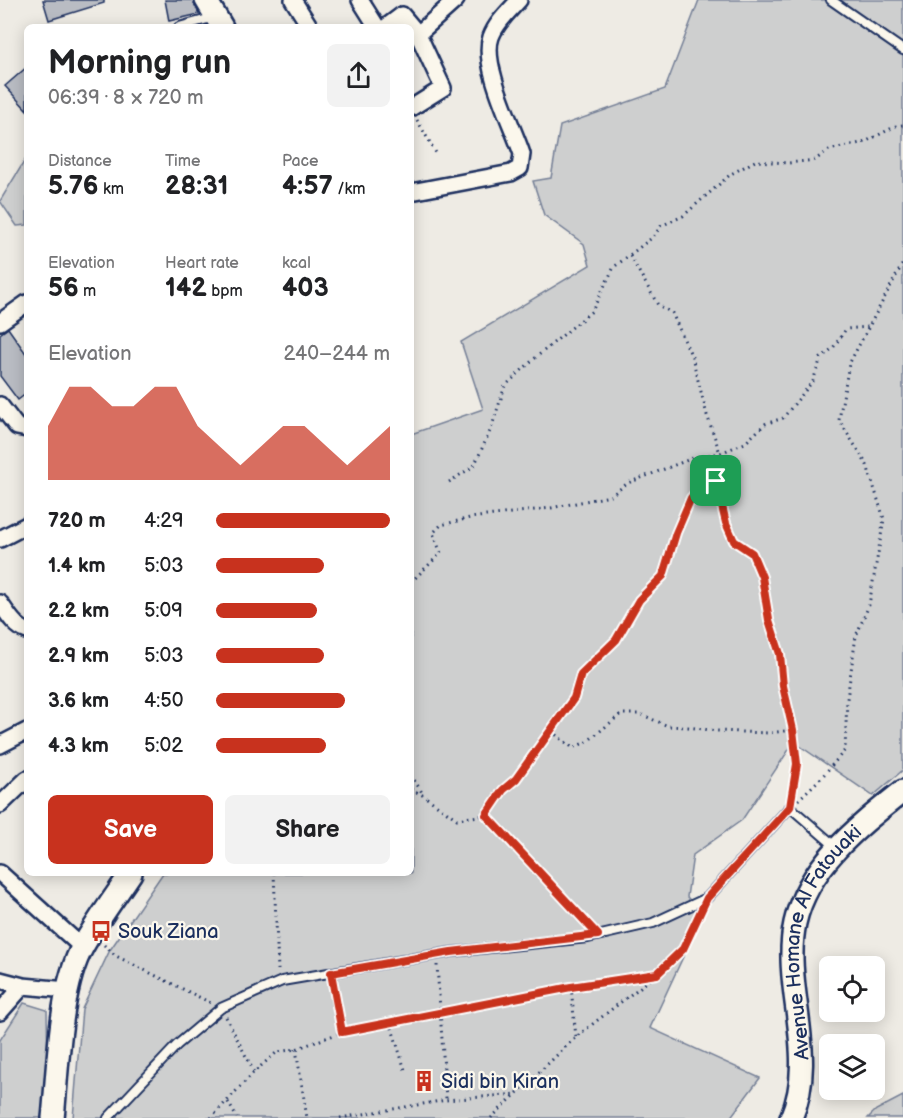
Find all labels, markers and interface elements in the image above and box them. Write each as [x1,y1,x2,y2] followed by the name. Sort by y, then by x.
[48,43,231,83] text: Morning run
[327,44,390,107] button: share
[48,86,203,110] text: 06:39 · 8 × 720 m
[48,152,112,171] text: Distance
[165,152,200,171] text: Time
[282,152,318,171] text: Pace
[48,171,99,202] text: 5.76
[165,171,229,202] text: 28:31
[282,171,333,202] text: 4:57
[99,180,124,199] text: km
[333,180,366,199] text: /km
[48,254,115,273] text: Elevation
[165,254,239,273] text: Heart rate
[282,254,311,273] text: kcal
[48,273,79,304] text: 56
[165,273,207,304] text: 142
[282,273,329,304] text: 403
[79,282,96,301] text: m
[207,282,243,301] text: bpm
[48,342,131,366] text: Elevation
[284,342,390,366] text: 240–244 m
[690,455,741,506] pin
[699,464,732,497] icon: arrive
[48,509,106,533] text: 720 m
[144,509,184,533] text: 4:29
[48,554,106,578] text: 1.4 km
[144,554,184,578] text: 5:03
[48,599,109,623] text: 2.2 km
[144,599,183,623] text: 5:09
[48,644,109,668] text: 2.9 km
[144,644,184,668] text: 5:03
[48,689,109,713] text: 3.6 km
[144,689,183,713] text: 4:50
[48,734,109,758] text: 4.3 km
[144,734,183,758] text: 5:02
[48,795,213,864] button: Save
[225,795,390,864] button: Share
[781,820,867,1060] street label: Avenue Homane Al Fatouaki
[89,919,113,943] bus stop icon: Souk Ziana
[118,920,218,944] place label: Souk Ziana
[819,956,885,1100] map controls
[819,956,885,1022] button: locate
[819,1034,885,1100] button: layers
[412,1069,436,1093] building icon: Sidi bin Kiran
[441,1070,559,1094] place label: Sidi bin Kiran

